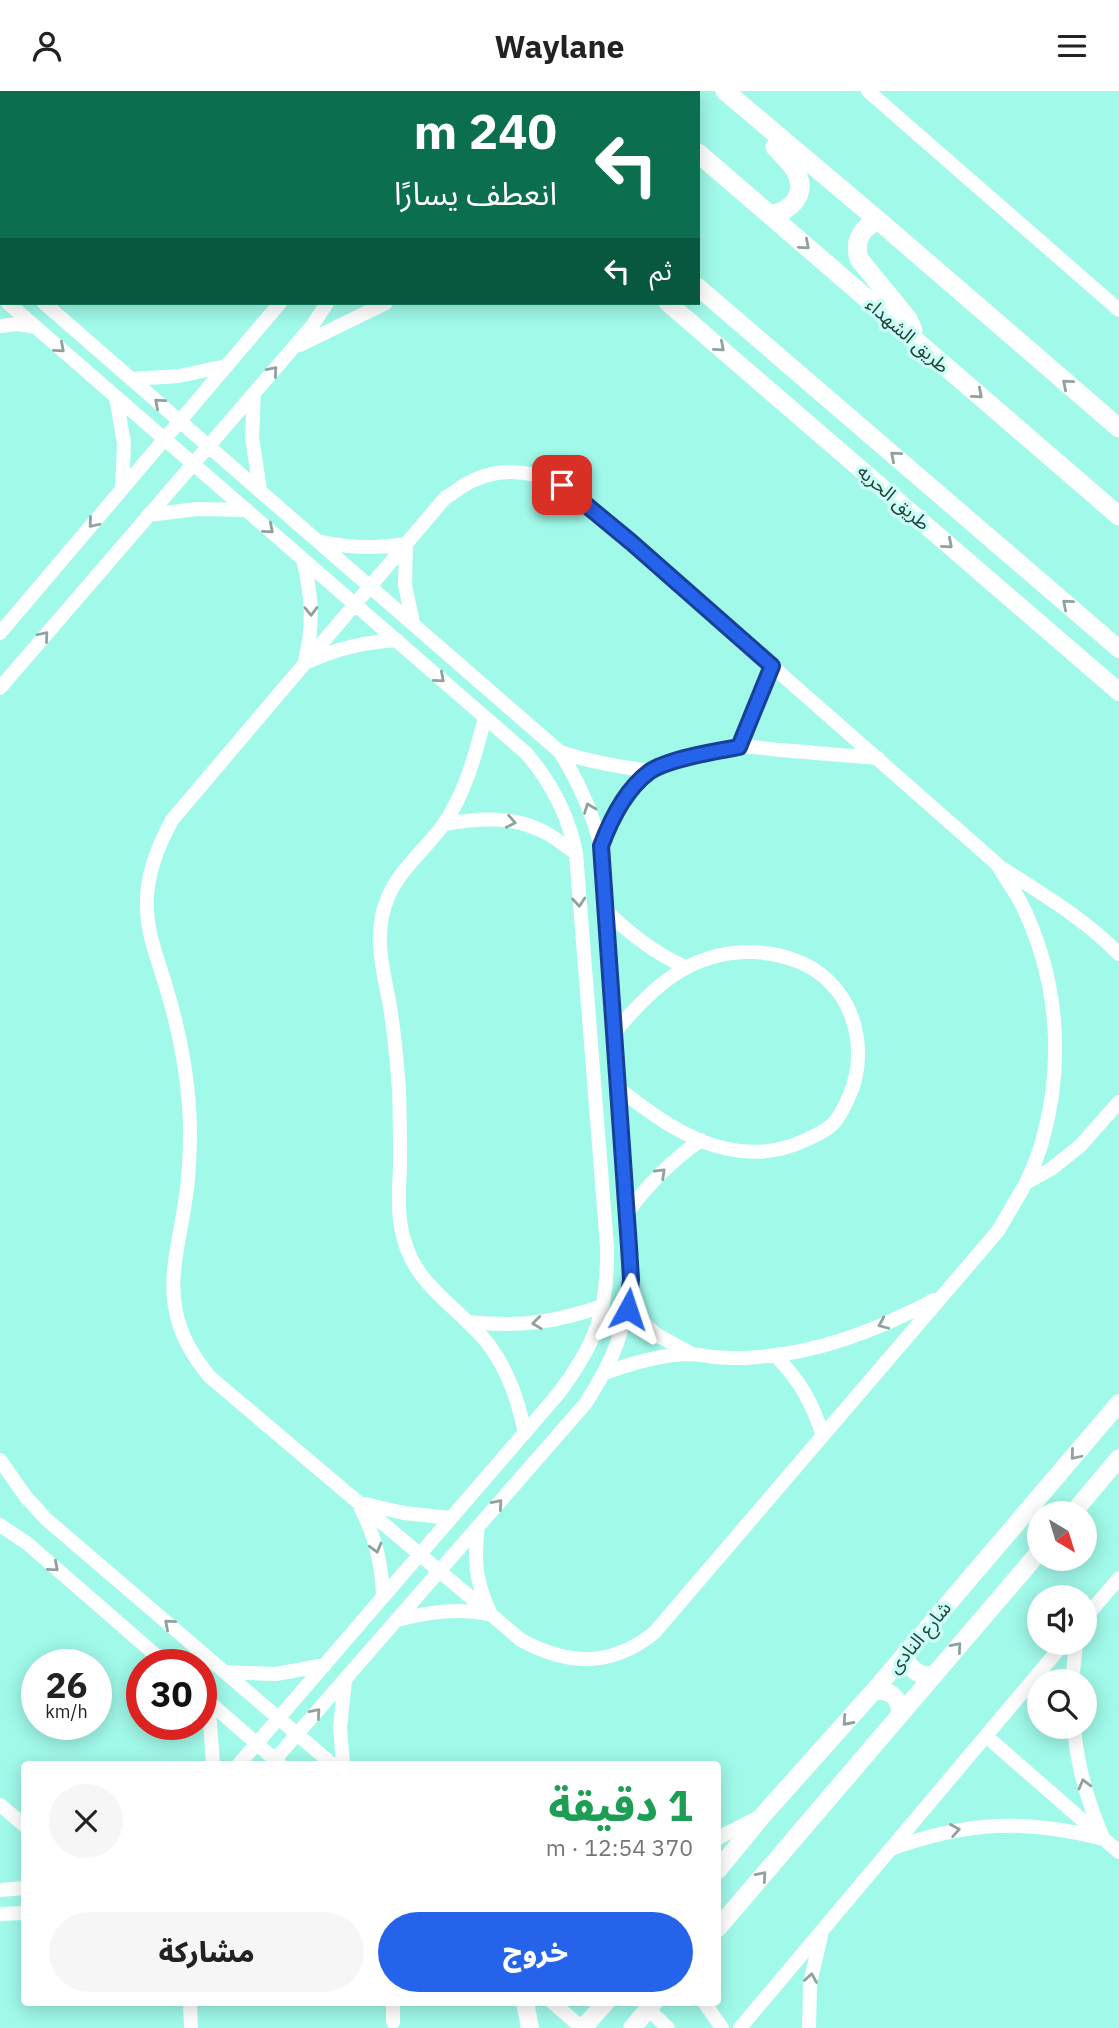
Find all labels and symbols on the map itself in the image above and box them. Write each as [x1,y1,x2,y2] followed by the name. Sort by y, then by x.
[797,237,810,249] one-way arrow
[861,292,955,378] street label: طريق الشهداء
[712,339,725,351] one-way arrow
[51,340,64,352] one-way arrow
[265,366,277,379] one-way arrow
[1063,380,1076,392] one-way arrow
[969,386,982,398] one-way arrow
[154,399,167,411] one-way arrow
[890,452,903,464] one-way arrow
[532,455,592,515] pin
[853,459,935,535] street label: طريق الحريه
[89,514,101,527] one-way arrow
[260,521,273,533] one-way arrow
[939,536,952,548] one-way arrow
[1063,600,1076,612] one-way arrow
[303,606,319,616] one-way arrow
[36,631,48,644] one-way arrow
[432,670,445,682] one-way arrow
[583,802,597,814] one-way arrow
[505,814,517,829] one-way arrow
[571,897,586,908] one-way arrow
[652,1169,665,1182] one-way arrow
[591,1272,665,1346] position arrow
[531,1315,543,1330] one-way arrow
[878,1316,890,1330] one-way arrow
[1071,1446,1083,1459] one-way arrow
[490,1499,502,1512] one-way arrow
[1027,1501,1097,1571] north arrow
[368,1541,383,1553] one-way arrow
[46,1559,59,1571] one-way arrow
[882,1596,958,1679] street label: شارع النادى
[164,1620,177,1632] one-way arrow
[949,1642,962,1655] one-way arrow
[126,1649,217,1740] speed limit sign: 30
[308,1708,320,1721] one-way arrow
[843,1713,855,1726] one-way arrow
[1078,1779,1092,1791] one-way arrow
[949,1824,961,1839] one-way arrow
[754,1871,766,1884] one-way arrow
[803,1972,818,1984] one-way arrow

